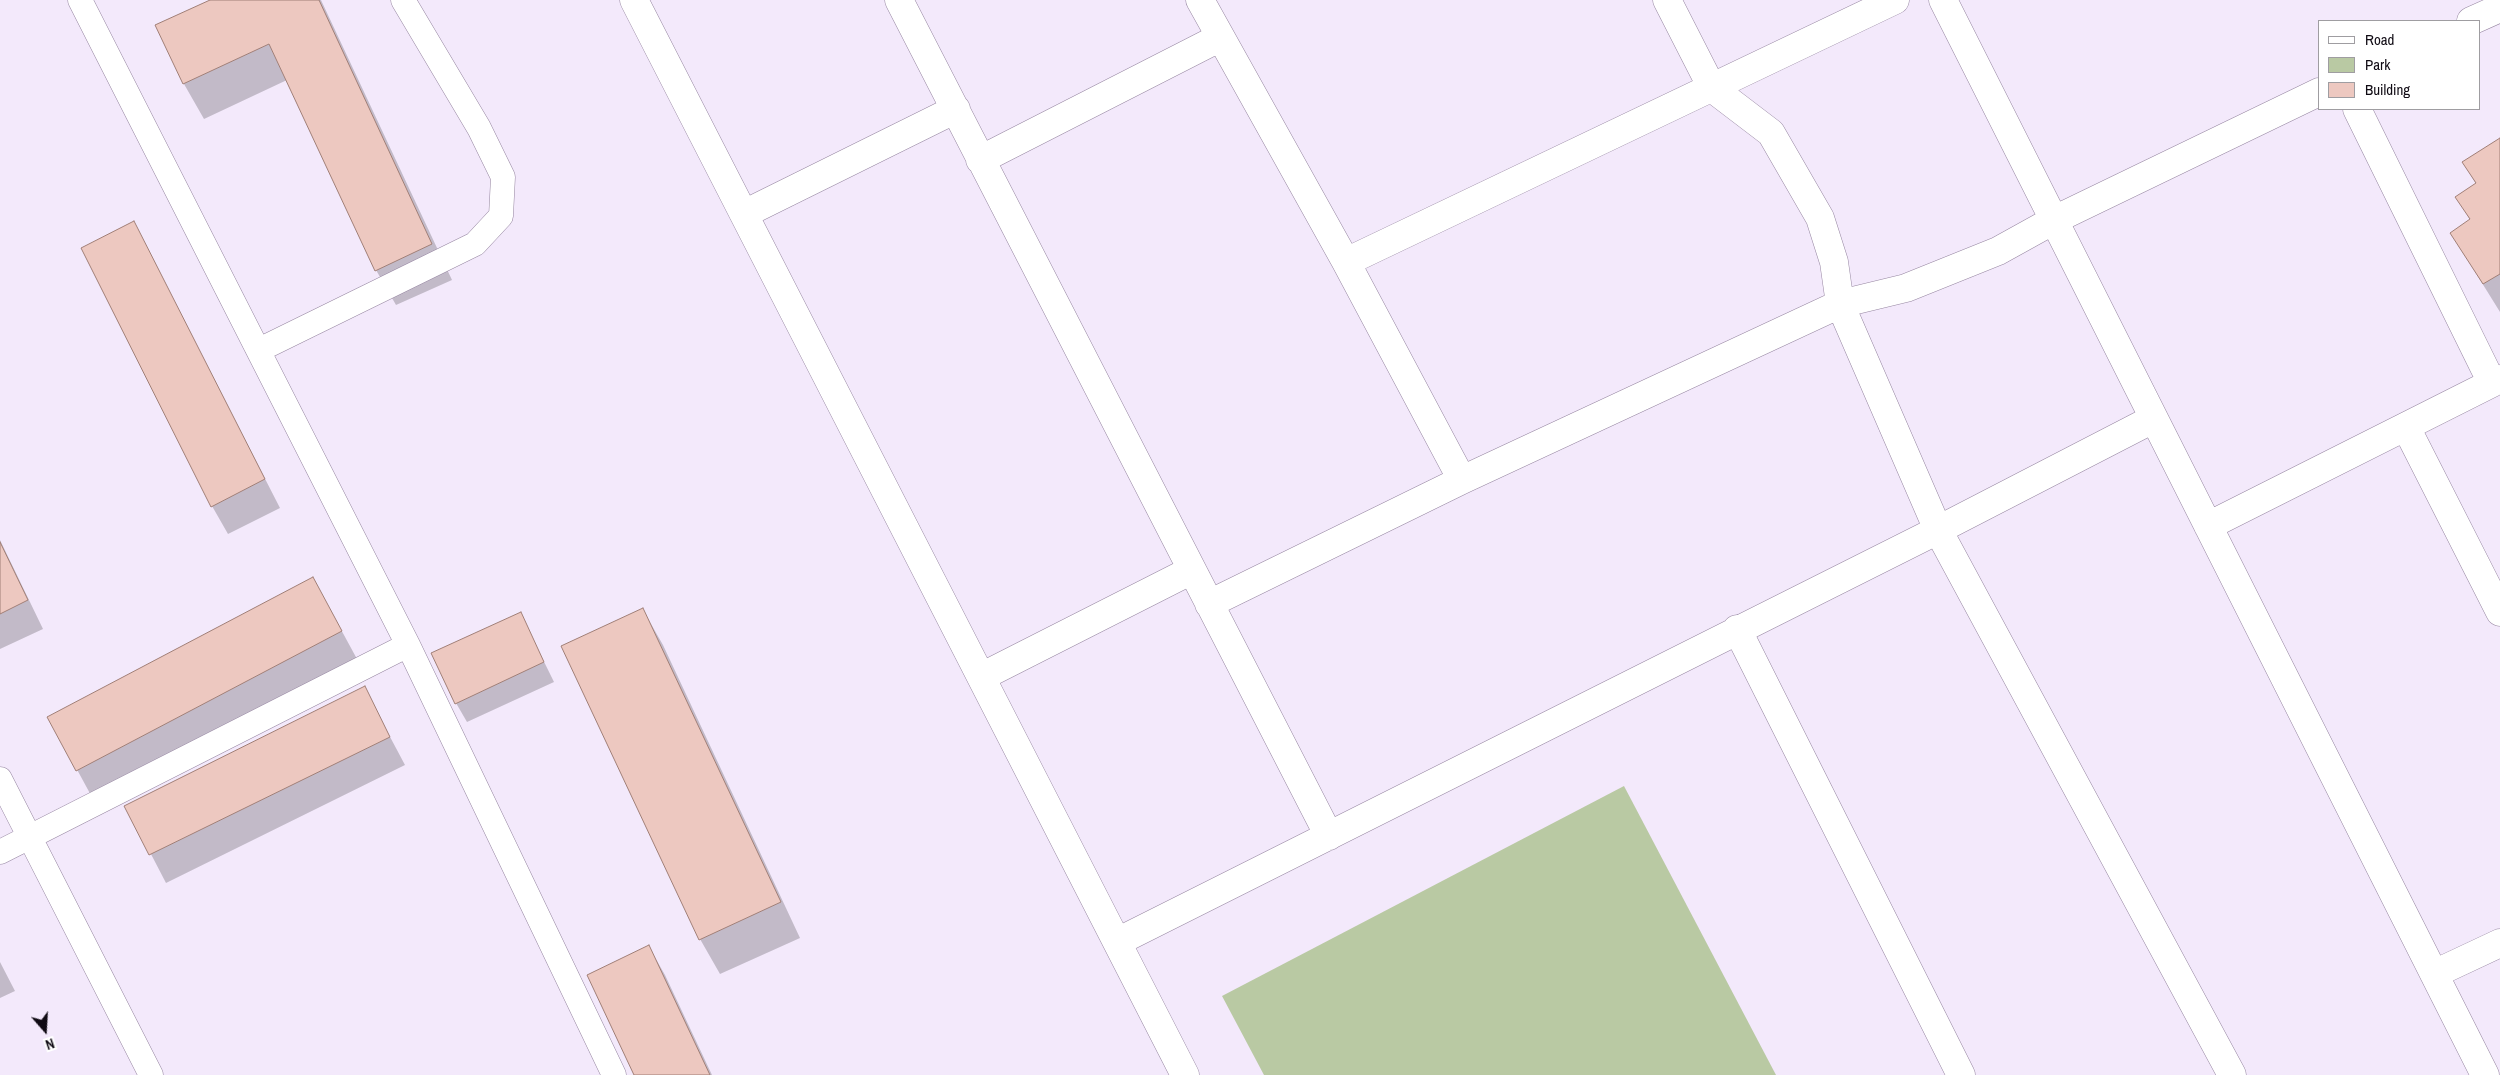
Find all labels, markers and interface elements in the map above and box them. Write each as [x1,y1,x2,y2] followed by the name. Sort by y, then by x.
[2318,20,2480,110] legend
[2365,29,2394,50] text: Road
[2365,54,2390,75] text: Park
[2365,79,2410,100] text: Building
[20,1005,70,1055] north arrow
[43,1034,57,1054] text: N

